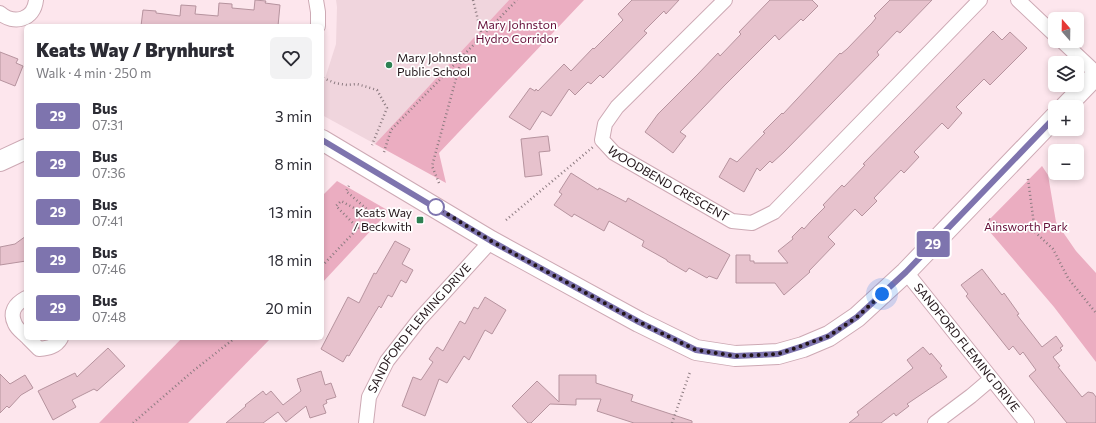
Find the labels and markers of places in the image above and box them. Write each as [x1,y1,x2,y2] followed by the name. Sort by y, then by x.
[397,50,477,78] place label: Mary Johnston Public School
[384,60,394,70] marker: Mary Johnston Public School
[427,198,445,216] unlabelled marker
[353,205,412,233] place label: Keats Way / Beckwith
[415,215,425,225] marker: Keats Way / Beckwith

